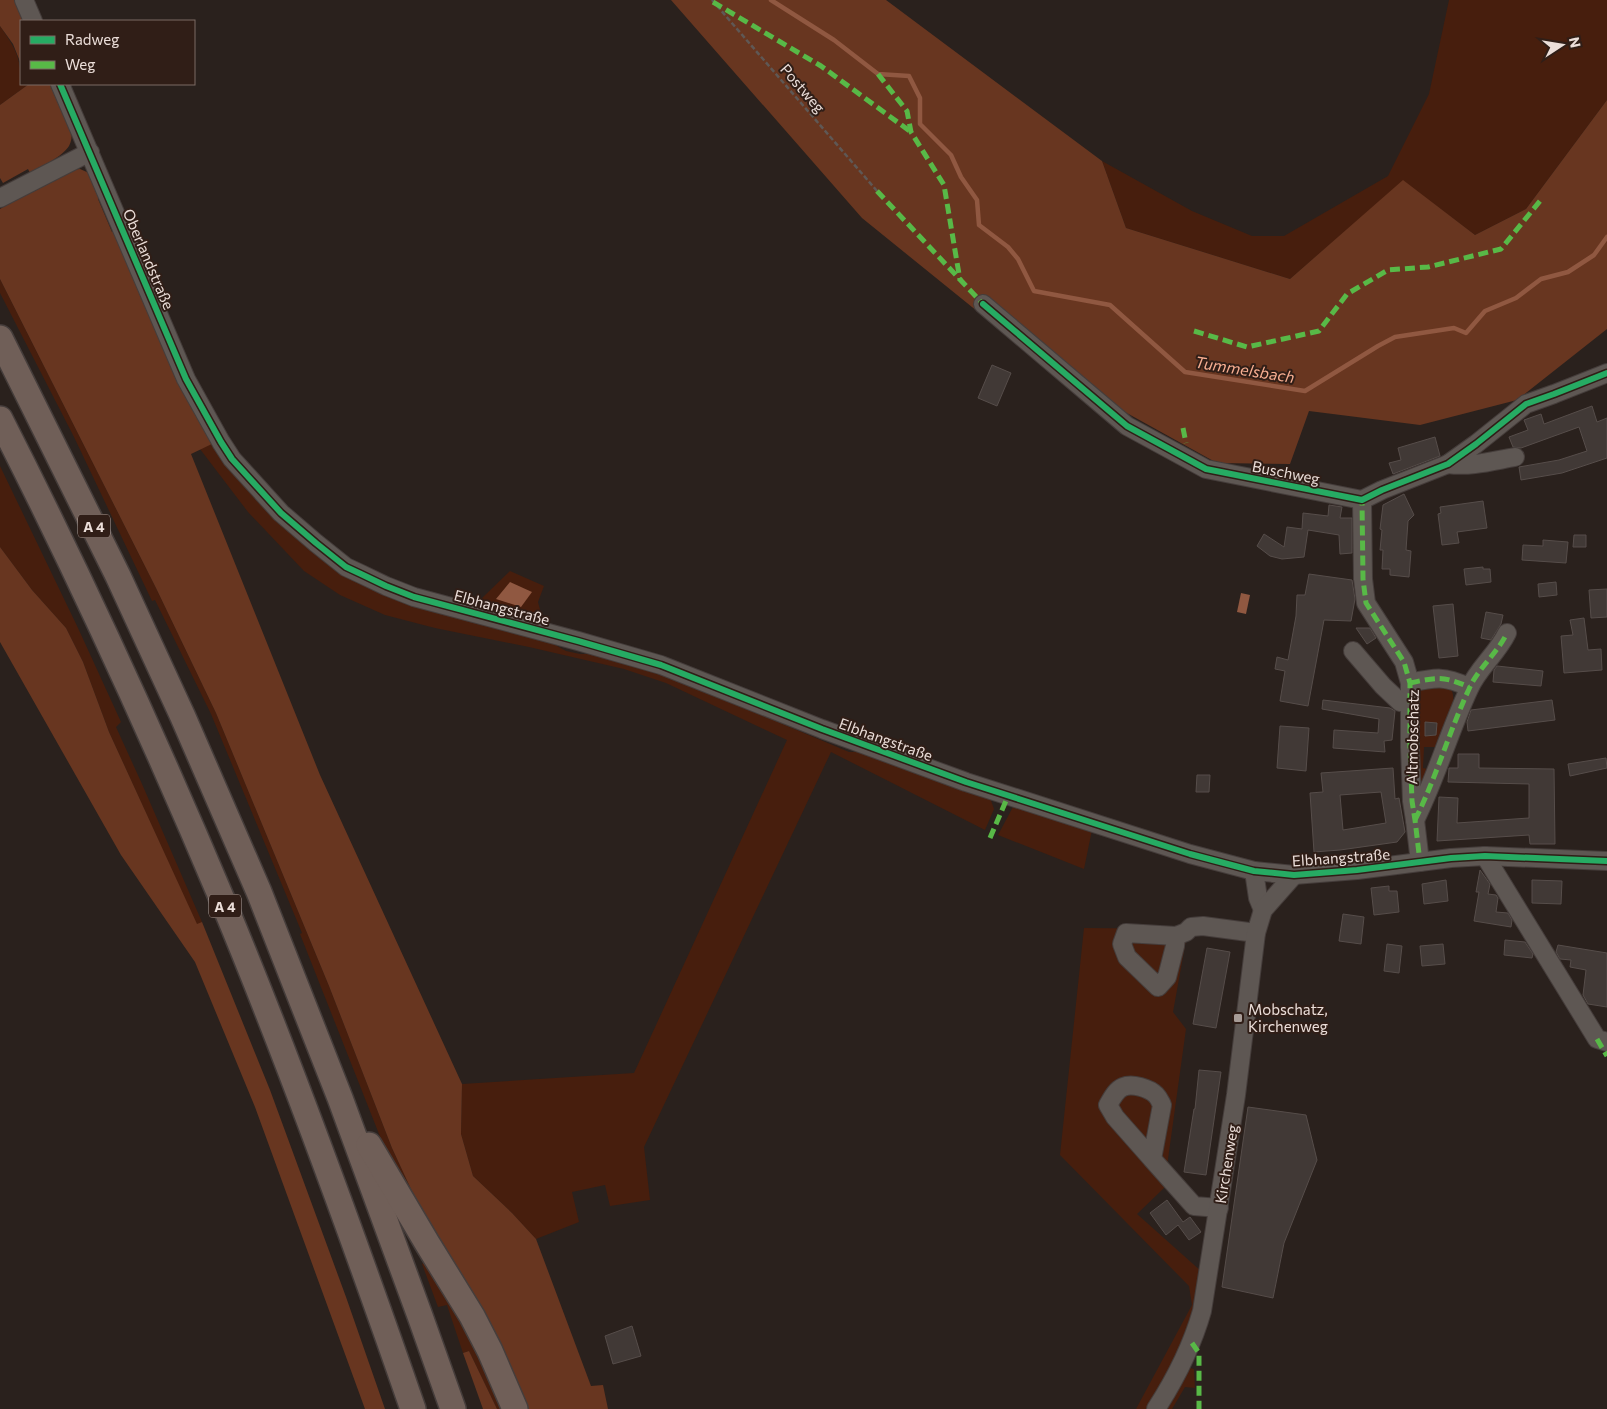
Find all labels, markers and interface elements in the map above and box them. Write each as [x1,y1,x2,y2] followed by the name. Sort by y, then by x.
[20,20,195,85] legend
[1537,20,1587,70] north arrow
[65,30,119,48] text: Radweg
[1566,35,1585,49] text: N
[65,55,95,73] text: Weg
[777,60,829,116] street label: Postweg
[120,206,178,312] street label: Oberlandstraße
[1194,352,1296,386] water label: Tummelsbach
[1251,457,1321,487] street label: Buschweg
[78,514,110,538] road number: A 4
[452,586,552,628] street label: Elbhangstraße
[1402,689,1422,785] street label: Altmobschatz
[837,714,935,764] street label: Elbhangstraße
[1291,845,1391,869] street label: Elbhangstraße
[209,894,241,918] road number: A 4
[1248,1000,1328,1035] place label: Mobschatz, Kirchenweg
[1232,1012,1244,1024] marker: Mobschatz, Kirchenweg
[1211,1123,1241,1205] street label: Kirchenweg

